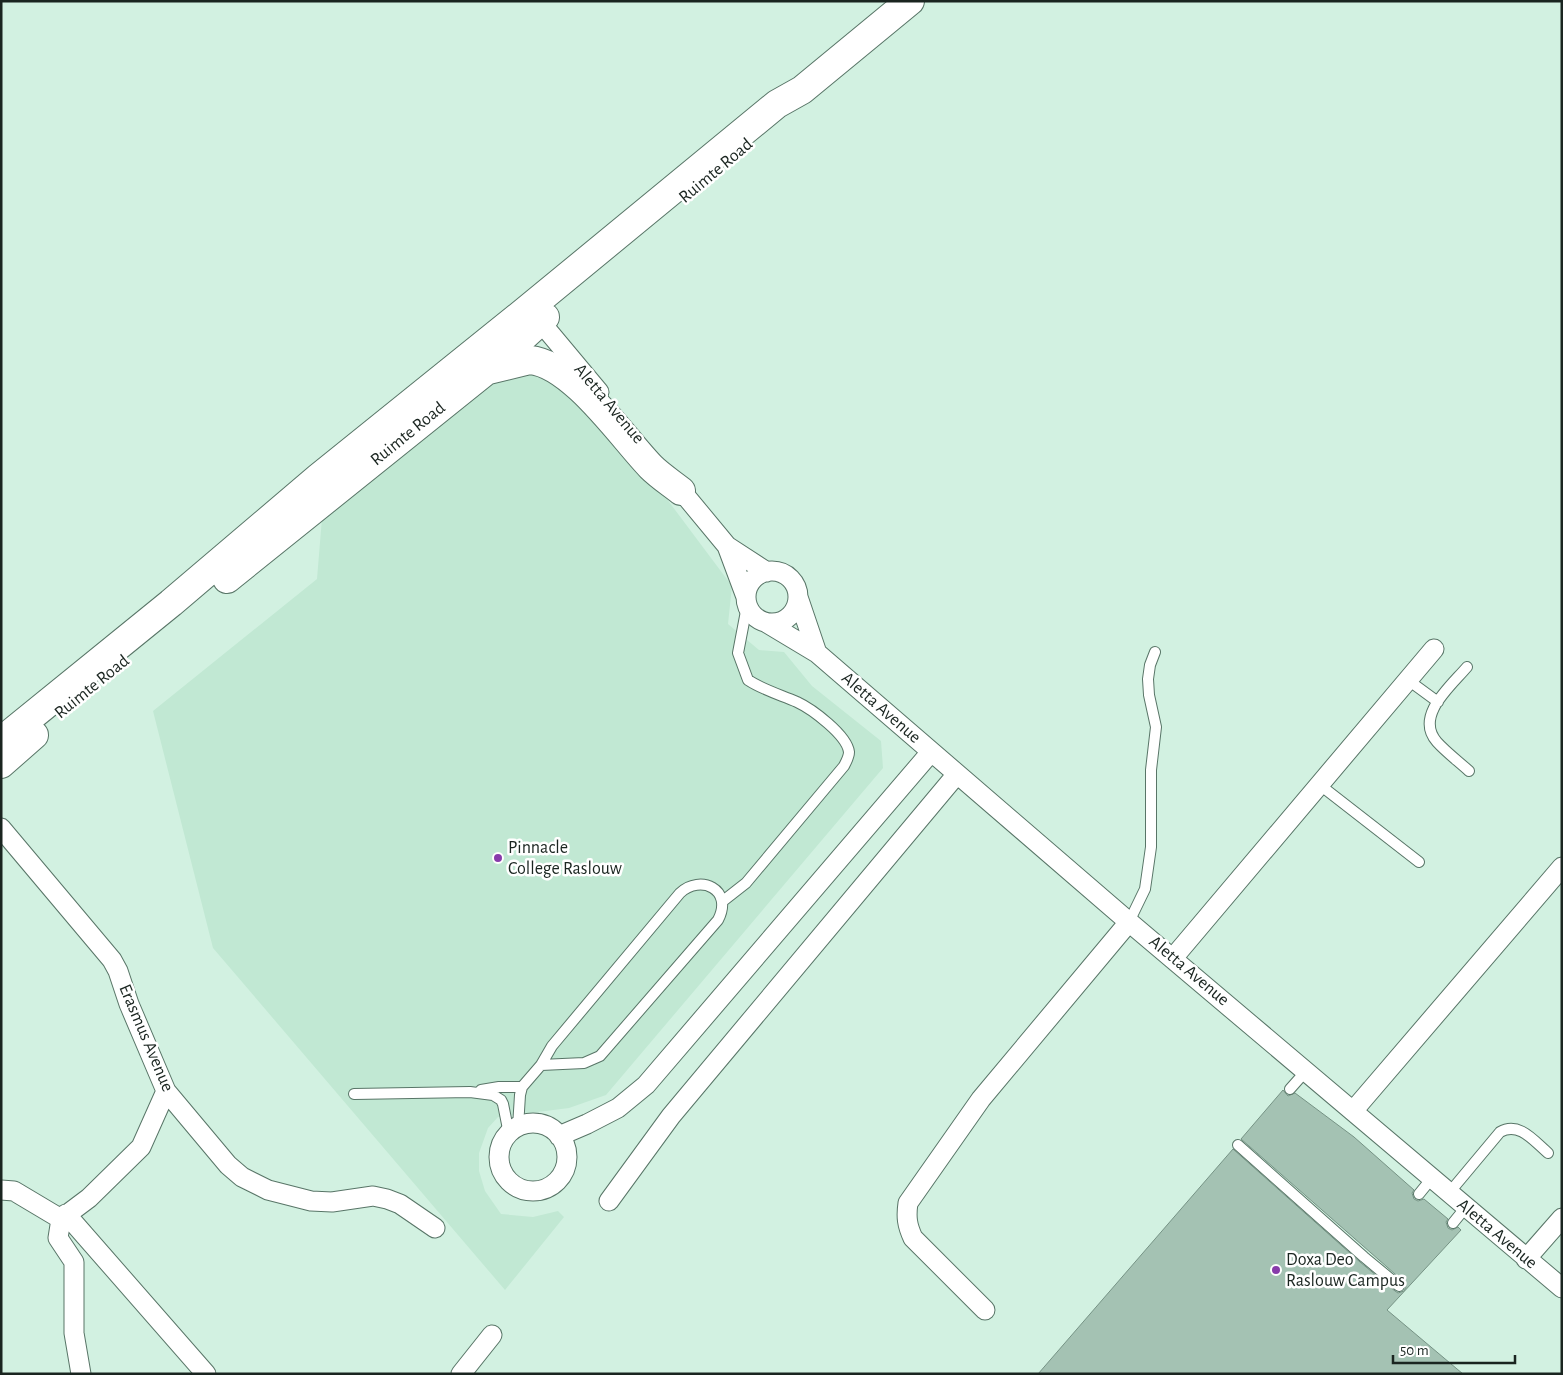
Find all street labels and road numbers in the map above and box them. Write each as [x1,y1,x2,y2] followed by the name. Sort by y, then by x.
[676,135,756,207] street label: Ruimte Road
[570,361,648,447] street label: Aletta Avenue
[367,399,449,469] street label: Ruimte Road
[51,652,133,722] street label: Ruimte Road
[838,669,924,747] street label: Aletta Avenue
[1146,932,1232,1010] street label: Aletta Avenue
[115,982,177,1094] street label: Erasmus Avenue
[1454,1195,1540,1273] street label: Aletta Avenue

